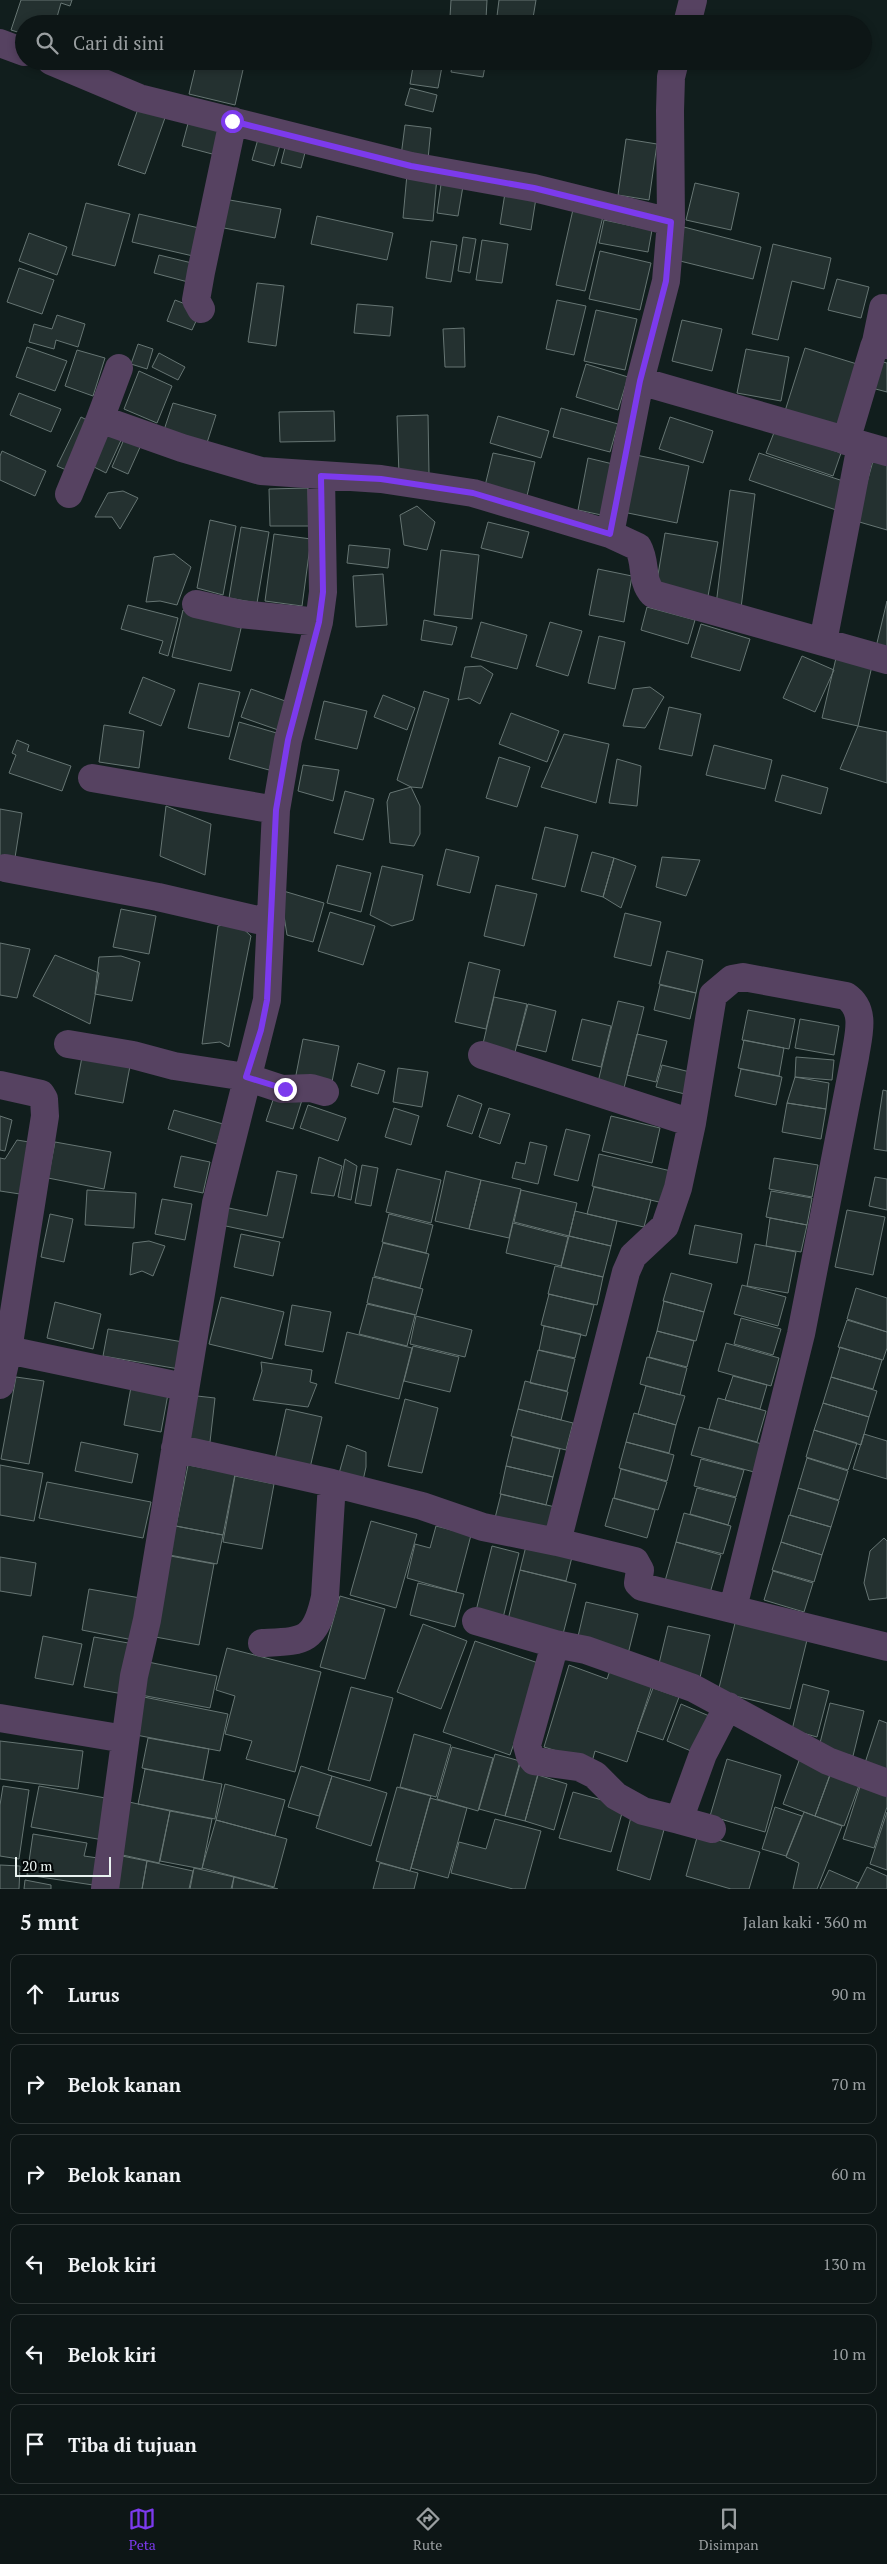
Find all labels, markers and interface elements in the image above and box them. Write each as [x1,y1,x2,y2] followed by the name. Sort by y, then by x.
[15,15,872,70] search box
[33,29,61,57] icon: search
[73,30,164,55] text: Cari di sini
[221,110,244,133] route start
[274,1078,297,1101] route end
[15,1854,111,1877] scale bar
[22,1856,52,1875] text: 20 m
[20,1908,79,1936] text: 5 mnt
[743,1911,867,1933] text: Jalan kaki · 360 m
[21,1980,49,2008] icon: ahead
[68,1982,120,2007] text: Lurus
[831,1983,866,2005] text: 90 m
[21,2070,49,2098] icon: right
[68,2072,181,2097] text: Belok kanan
[831,2073,866,2095] text: 70 m
[21,2160,49,2188] icon: right
[68,2162,181,2187] text: Belok kanan
[831,2163,866,2185] text: 60 m
[21,2250,49,2278] icon: left
[68,2252,156,2277] text: Belok kiri
[823,2253,866,2275] text: 130 m
[21,2340,49,2368] icon: left
[68,2342,156,2367] text: Belok kiri
[831,2343,866,2365] text: 10 m
[21,2430,49,2458] icon: arrive
[68,2432,197,2457] text: Tiba di tujuan
[128,2505,156,2554] tab: Peta
[413,2505,442,2554] tab: Rute
[699,2505,759,2554] tab: Disimpan

